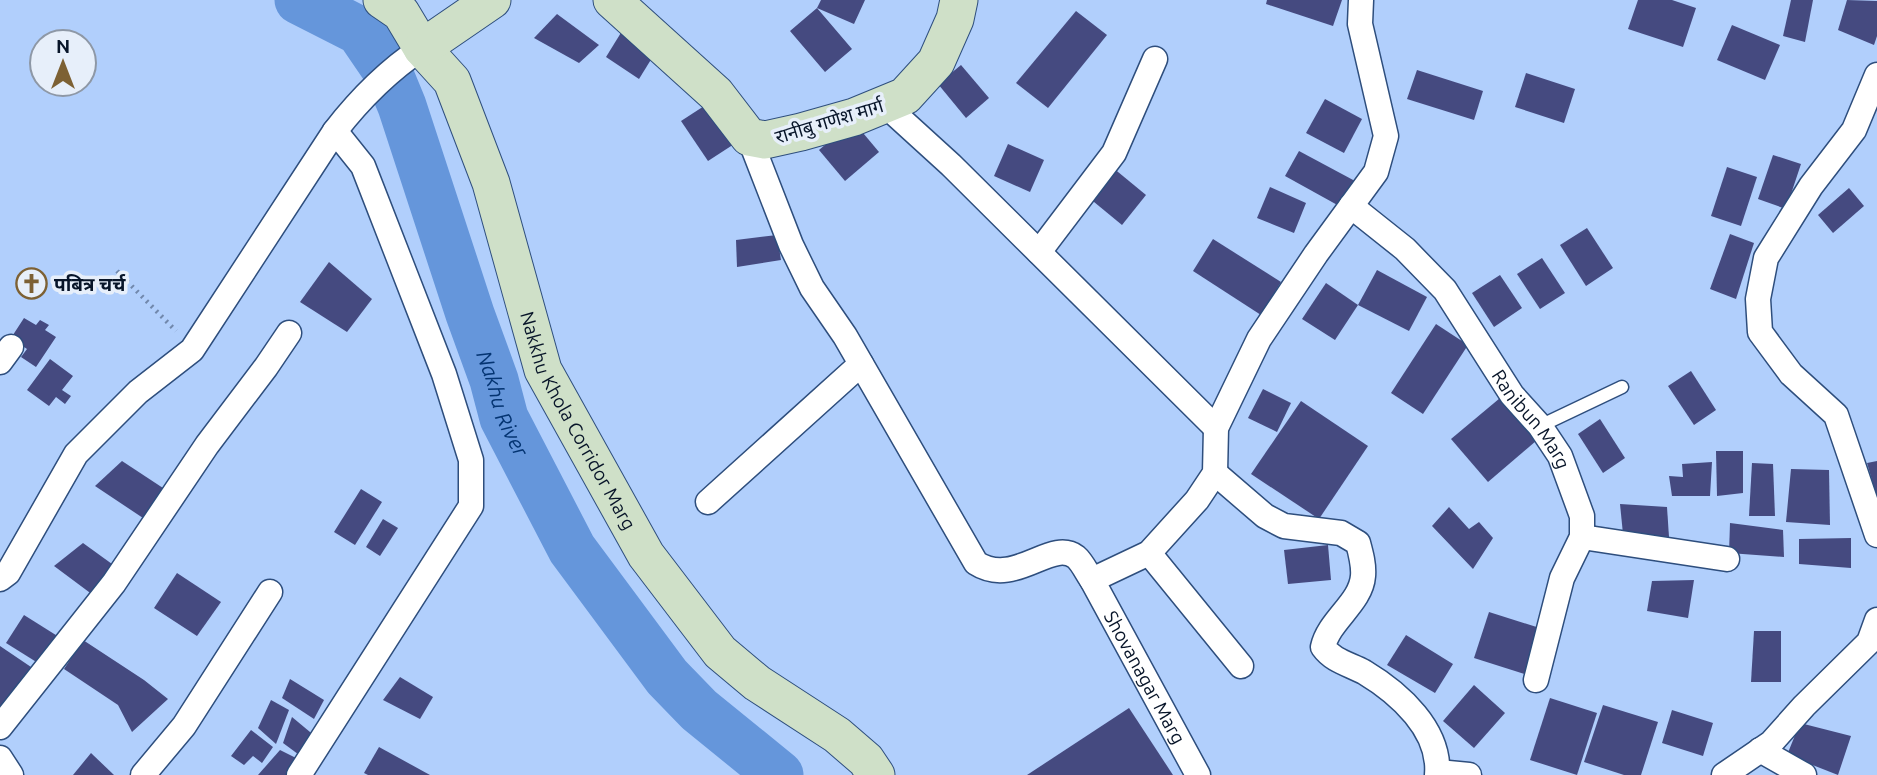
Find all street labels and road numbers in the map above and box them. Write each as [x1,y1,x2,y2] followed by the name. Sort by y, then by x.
[772,94,887,150] street label: रानीबु गणेश मार्ग
[516,309,641,533] street label: Nakkhu Khola Corridor Marg
[1488,365,1575,472] street label: Ranibun Marg
[1100,607,1190,748] street label: Shovanagar Marg

